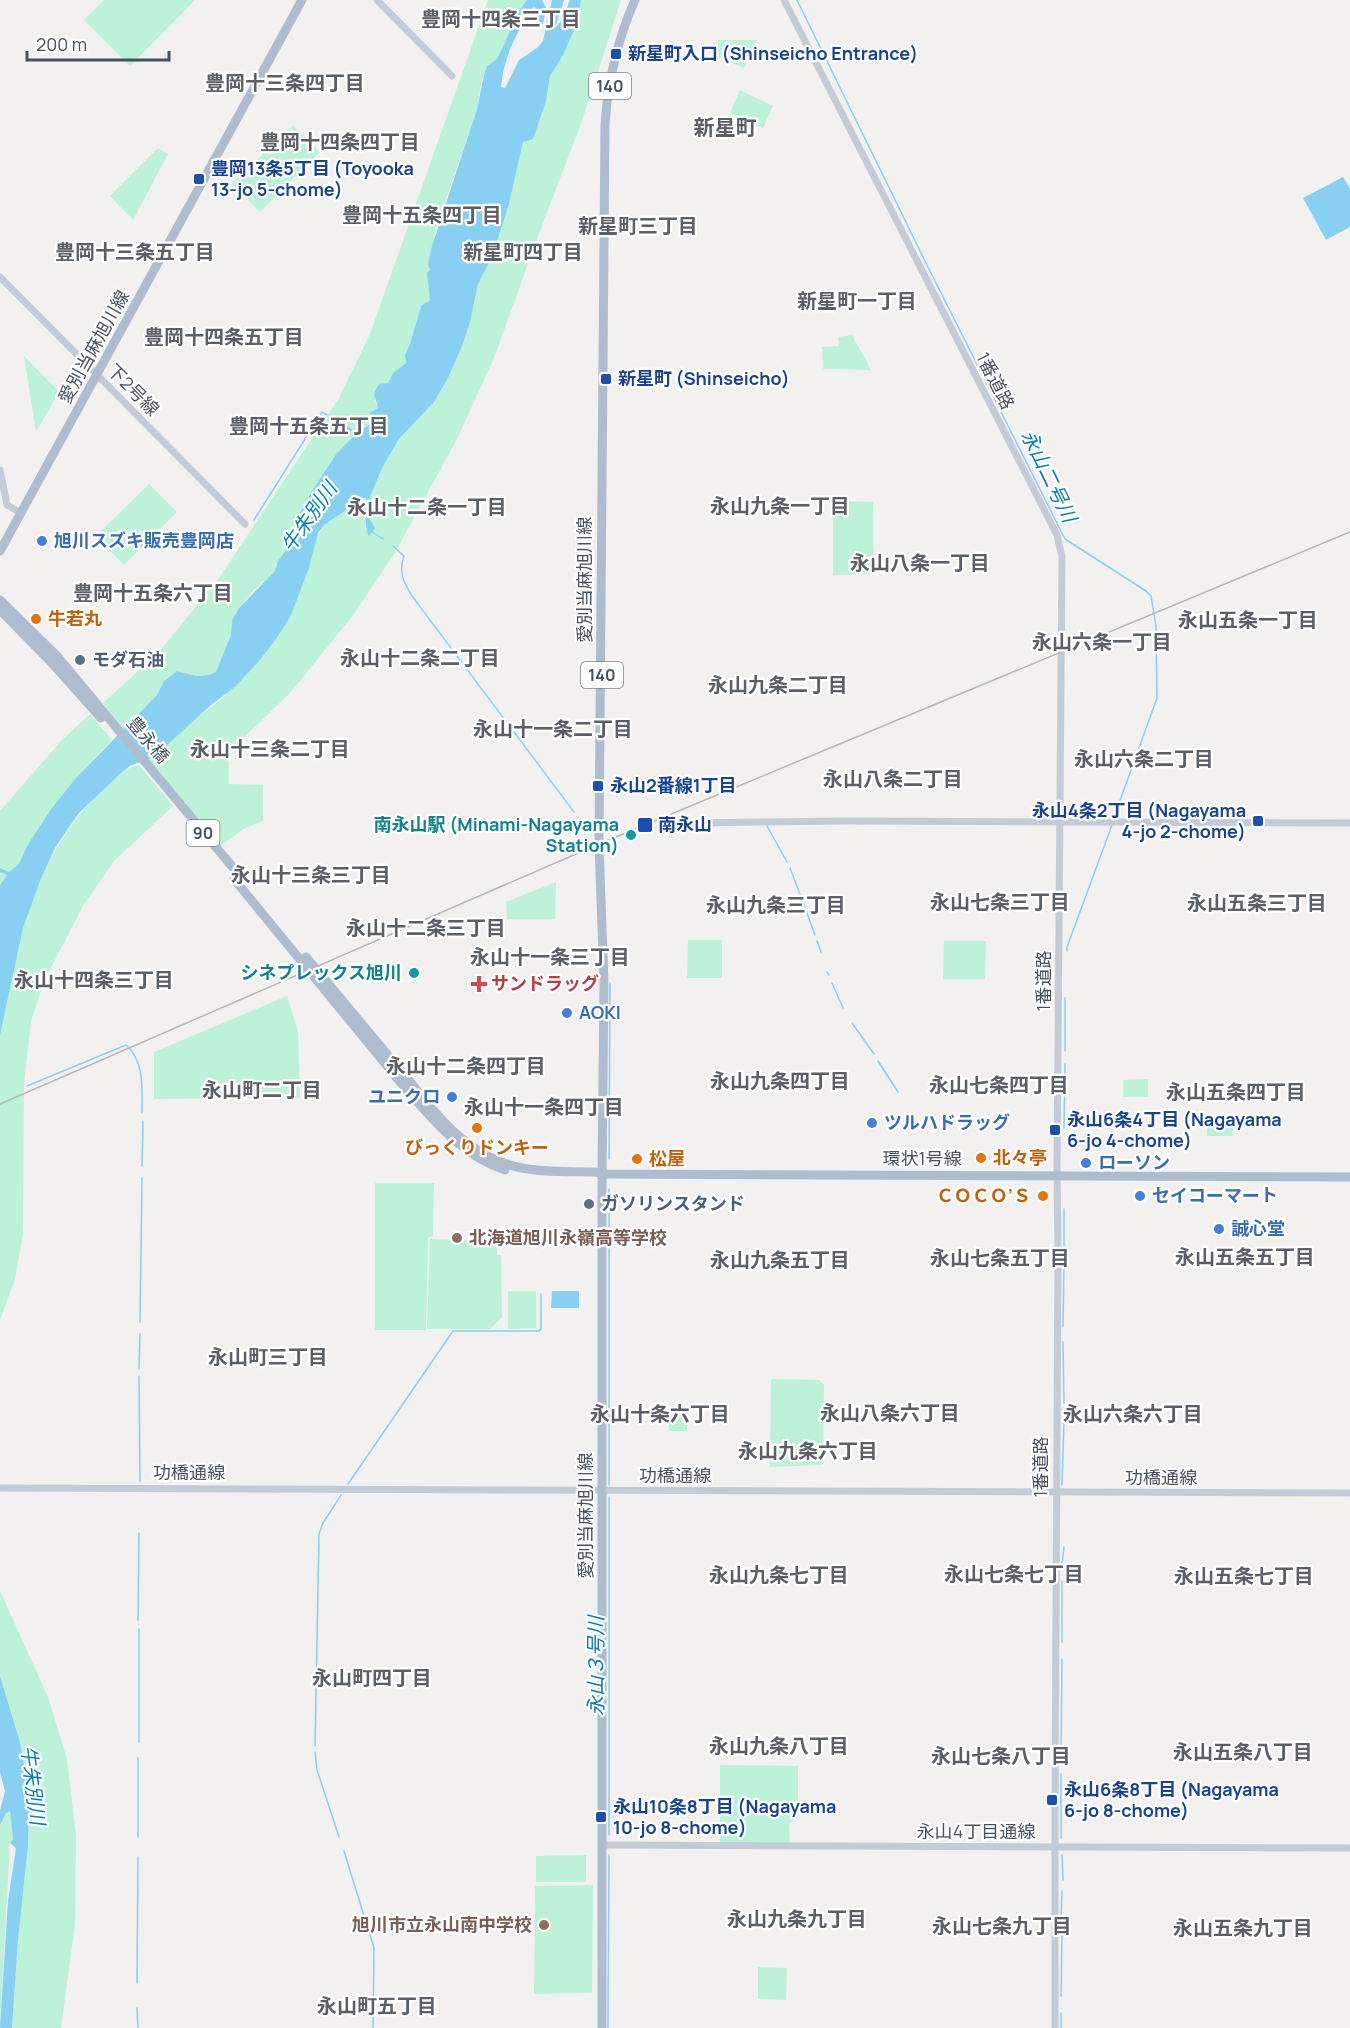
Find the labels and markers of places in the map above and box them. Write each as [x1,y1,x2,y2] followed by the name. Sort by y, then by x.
[628,41,918,65] place label: 新星町入口 (Shinseicho Entrance)
[609,47,623,61] marker: 新星町入口 (Shinseicho Entrance)
[211,156,414,201] place label: 豊岡13条5丁目 (Toyooka 13-jo 5-chome)
[192,172,206,186] marker: 豊岡13条5丁目 (Toyooka 13-jo 5-chome)
[618,366,790,390] place label: 新星町 (Shinseicho)
[599,372,613,386] marker: 新星町 (Shinseicho)
[54,528,234,552] place label: 旭川スズキ販売豊岡店
[35,534,49,548] marker: 旭川スズキ販売豊岡店
[48,606,102,630] place label: 牛若丸
[29,612,43,626] marker: 牛若丸
[92,647,164,671] place label: モダ石油
[73,653,87,667] marker: モダ石油
[610,773,737,797] place label: 永山2番線1丁目
[591,779,605,793] marker: 永山2番線1丁目
[1032,798,1246,843] place label: 永山4条2丁目 (Nagayama 4-jo 2-chome)
[374,812,619,857] place label: 南永山駅 (Minami-Nagayama Station)
[658,812,712,836] place label: 南永山
[1251,814,1265,828] marker: 永山4条2丁目 (Nagayama 4-jo 2-chome)
[636,816,654,834] marker: 南永山
[624,828,638,842] marker: 南永山駅 (Minami-Nagayama Station)
[241,960,402,984] place label: シネプレックス旭川
[407,966,421,980] marker: シネプレックス旭川
[491,971,599,995] place label: サンドラッグ
[472,977,486,991] marker: サンドラッグ
[579,1000,621,1024] place label: AOKI
[560,1006,574,1020] marker: AOKI
[368,1084,440,1108] place label: ユニクロ
[445,1090,459,1104] marker: ユニクロ
[1067,1107,1282,1152] place label: 永山6条4丁目 (Nagayama 6-jo 4-chome)
[884,1110,1010,1134] place label: ツルハドラッグ
[865,1116,879,1130] marker: ツルハドラッグ
[470,1121,484,1135] marker: びっくりドンキー
[1048,1123,1062,1137] marker: 永山6条4丁目 (Nagayama 6-jo 4-chome)
[405,1135,549,1159] place label: びっくりドンキー
[993,1145,1047,1169] place label: 北々亭
[649,1146,685,1170] place label: 松屋
[1098,1150,1170,1174] place label: ローソン
[974,1151,988,1165] marker: 北々亭
[630,1152,644,1166] marker: 松屋
[1079,1156,1093,1170] marker: ローソン
[936,1183,1031,1207] place label: ＣＯＣＯ’Ｓ
[1152,1183,1278,1207] place label: セイコーマート
[1036,1189,1050,1203] marker: ＣＯＣＯ’Ｓ
[1133,1189,1147,1203] marker: セイコーマート
[601,1191,745,1215] place label: ガソリンスタンド
[582,1197,596,1211] marker: ガソリンスタンド
[1231,1216,1285,1240] place label: 誠心堂
[1212,1222,1226,1236] marker: 誠心堂
[469,1225,667,1249] place label: 北海道旭川永嶺高等学校
[450,1231,464,1245] marker: 北海道旭川永嶺高等学校
[1064,1777,1279,1822] place label: 永山6条8丁目 (Nagayama 6-jo 8-chome)
[1045,1793,1059,1807] marker: 永山6条8丁目 (Nagayama 6-jo 8-chome)
[613,1794,836,1839] place label: 永山10条8丁目 (Nagayama 10-jo 8-chome)
[594,1810,608,1824] marker: 永山10条8丁目 (Nagayama 10-jo 8-chome)
[352,1912,532,1936] place label: 旭川市立永山南中学校
[537,1918,551,1932] marker: 旭川市立永山南中学校

